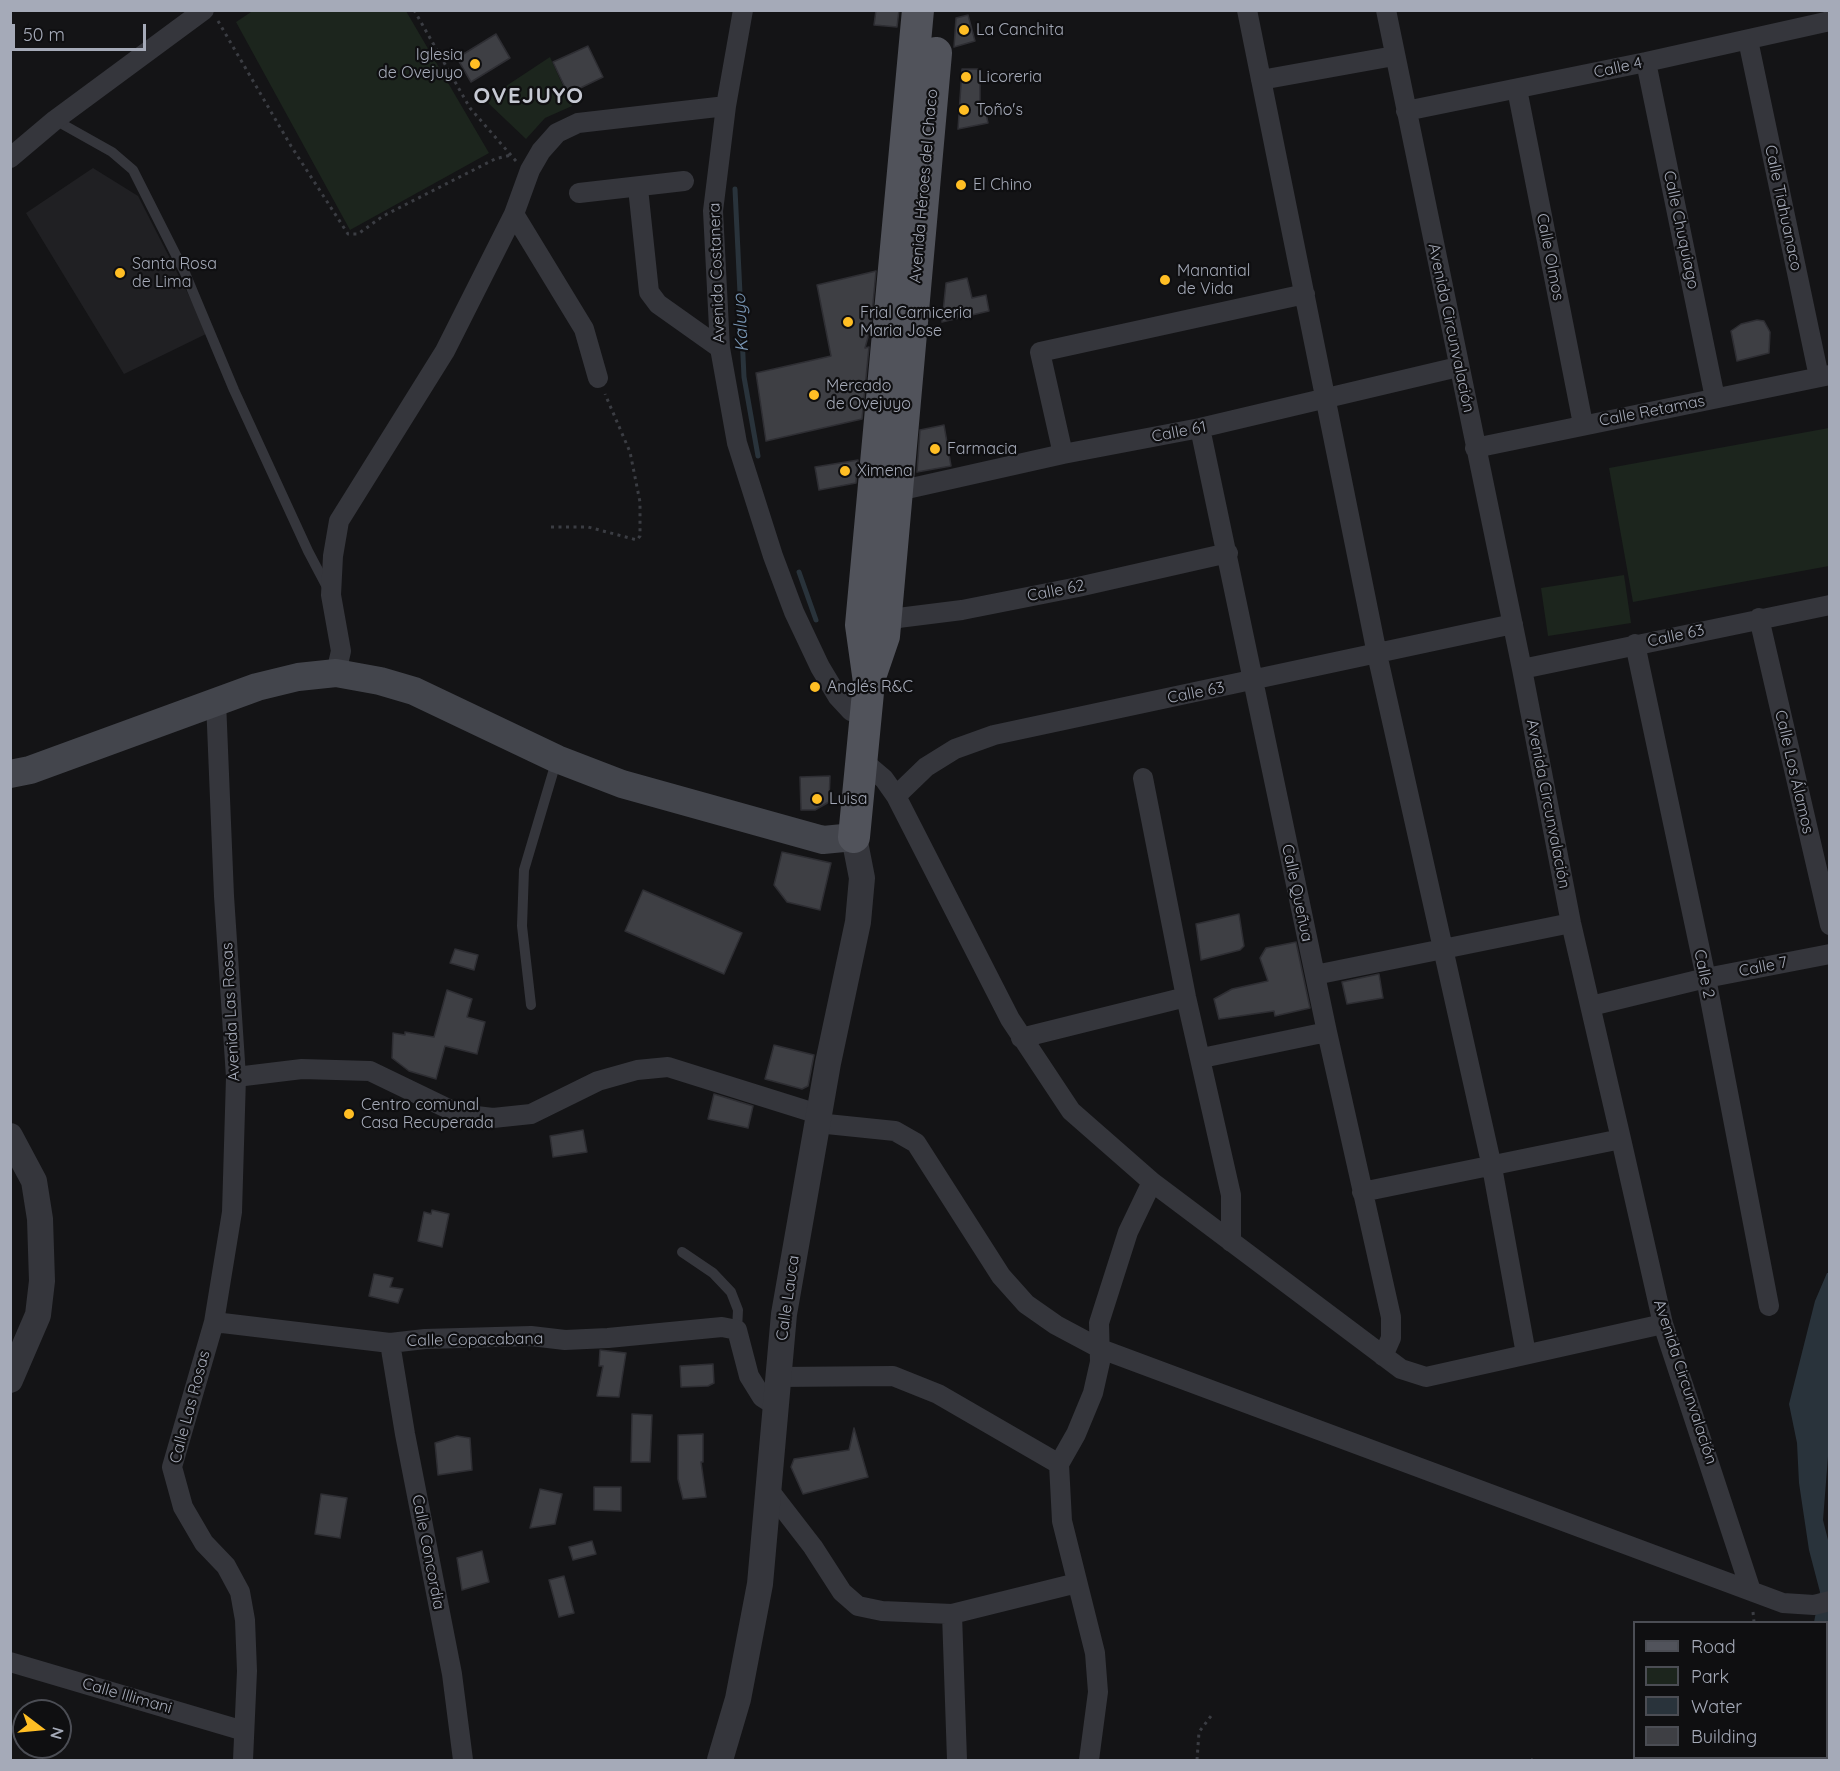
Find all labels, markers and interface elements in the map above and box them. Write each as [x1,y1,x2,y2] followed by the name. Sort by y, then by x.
[15,12,148,50] scale bar
[976,20,1064,40] place label: La Canchita
[23,23,65,46] text: 50 m
[957,23,971,37] marker: La Canchita
[378,45,463,83] place label: Iglesia de Ovejuyo
[1592,53,1644,83] street label: Calle 4
[468,57,482,71] marker: Iglesia de Ovejuyo
[978,67,1042,87] place label: Licoreria
[959,70,973,84] marker: Licoreria
[474,83,584,109] district label: OVEJUYO
[906,88,942,284] street label: Avenida Héroes del Chaco
[976,100,1023,120] place label: Toño's
[957,103,971,117] marker: Toño's
[1760,143,1806,273] street label: Calle Tiahuanaco
[1659,169,1703,291] street label: Calle Chuquiago
[973,175,1032,195] place label: El Chino
[954,178,968,192] marker: El Chino
[705,202,729,344] street label: Avenida Costanera
[1532,212,1568,302] street label: Calle Olmos
[1424,242,1478,414] street label: Avenida Circunvalación
[132,254,217,292] place label: Santa Rosa de Lima
[1177,261,1250,299] place label: Manantial de Vida
[113,266,127,280] marker: Santa Rosa de Lima
[1158,273,1172,287] marker: Manantial de Vida
[729,293,753,353] water label: Kaluyo
[860,303,972,341] place label: Frial Carniceria Maria Jose
[841,315,855,329] marker: Frial Carniceria Maria Jose
[826,376,911,414] place label: Mercado de Ovejuyo
[807,388,821,402] marker: Mercado de Ovejuyo
[1597,391,1707,431] street label: Calle Retamas
[1150,417,1208,447] street label: Calle 61
[947,439,1017,459] place label: Farmacia
[928,442,942,456] marker: Farmacia
[857,461,913,481] place label: Ximena
[838,464,852,478] marker: Ximena
[1026,576,1086,606] street label: Calle 62
[1646,621,1706,651] street label: Calle 63
[827,677,913,697] place label: Anglés R&C
[1166,678,1226,708] street label: Calle 63
[808,680,822,694] marker: Anglés R&C
[1770,708,1818,836] street label: Calle Los Álamos
[1522,718,1574,890] street label: Avenida Circunvalación
[829,789,867,809] place label: Luisa
[810,792,824,806] marker: Luisa
[1277,842,1317,944] street label: Calle Queñua
[218,942,244,1082] street label: Avenida Las Rosas
[1689,948,1719,1000] street label: Calle 2
[1737,953,1789,981] street label: Calle 7
[361,1095,494,1133] place label: Centro comunal Casa Recuperada
[342,1107,356,1121] marker: Centro comunal Casa Recuperada
[773,1254,803,1342] street label: Calle Lauca
[1649,1297,1721,1467] street label: Avenida Circunvalación
[407,1329,543,1351] street label: Calle Copacabana
[166,1349,214,1465] street label: Calle Las Rosas
[407,1493,449,1611] street label: Calle Concordia
[1633,1621,1828,1759] legend
[1691,1635,1736,1658] text: Road
[1691,1665,1729,1688] text: Park
[80,1674,174,1718] street label: Calle Illimani
[1691,1695,1742,1718] text: Water
[12,1699,72,1759] north arrow
[46,1725,69,1742] text: N
[1691,1725,1757,1748] text: Building

